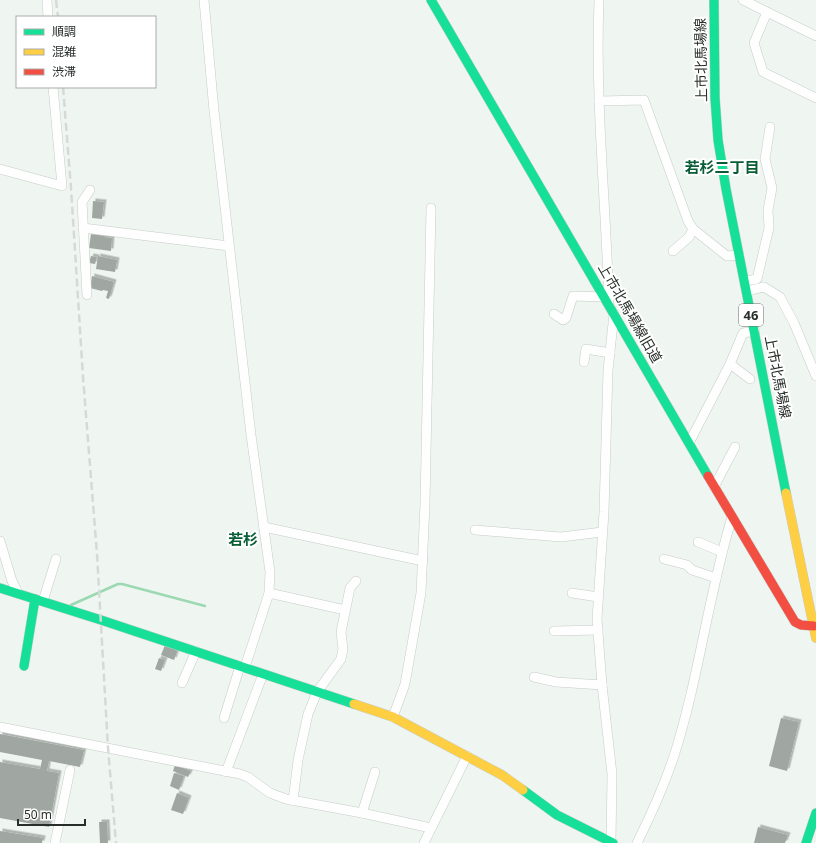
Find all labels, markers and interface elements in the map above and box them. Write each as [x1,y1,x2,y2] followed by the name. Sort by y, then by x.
[16,16,156,88] legend
[690,18,711,102] street label: 上市北馬場線
[52,23,76,40] text: 順調
[52,43,76,60] text: 混雑
[52,63,76,80] text: 渋滞
[684,157,760,177] district label: 若杉二丁目
[594,260,667,366] street label: 上市北馬場線旧道
[739,304,763,326] road number: 46
[761,334,796,420] street label: 上市北馬場線
[228,529,258,549] district label: 若杉
[18,801,85,827] scale bar
[24,806,52,823] text: 50 m

